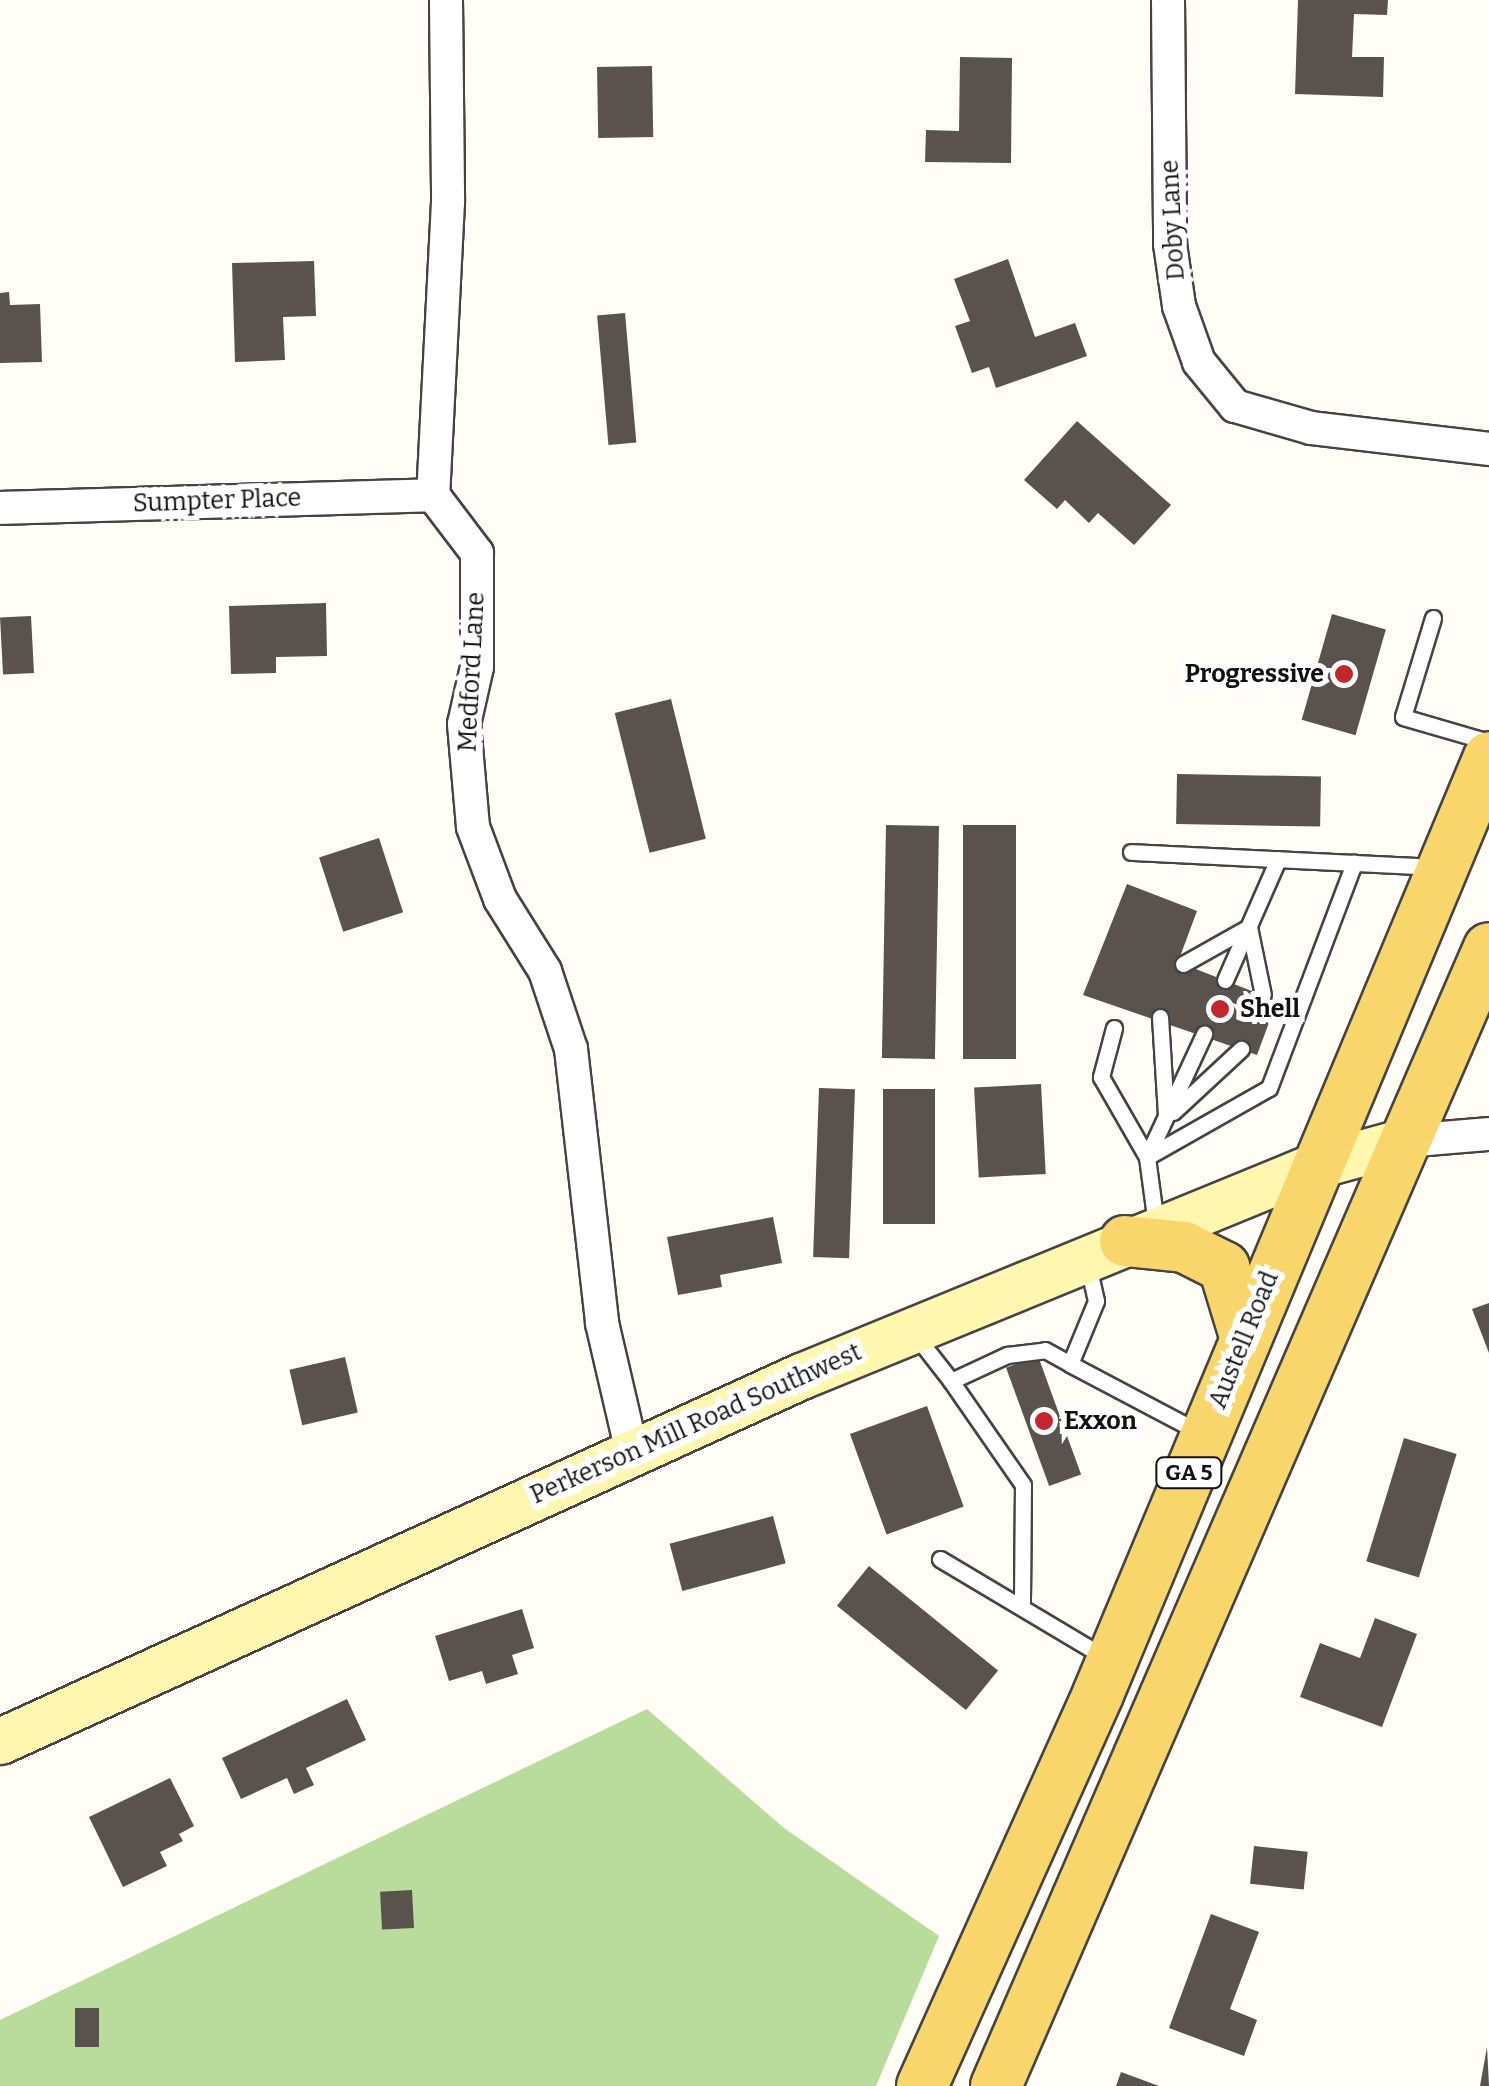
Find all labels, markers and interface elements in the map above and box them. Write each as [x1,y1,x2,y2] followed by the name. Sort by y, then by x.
[1155,159,1191,281] street label: Doby Lane
[132,483,302,519] street label: Sumpter Place
[453,591,491,753] street label: Medford Lane
[1185,659,1324,689] place label: Progressive
[1333,663,1355,685] marker: Progressive
[1240,994,1300,1024] place label: Shell
[1209,998,1231,1020] marker: Shell
[1203,1267,1285,1413] street label: Austell Road
[526,1337,866,1511] street label: Perkerson Mill Road Southwest
[1064,1406,1137,1436] place label: Exxon
[1033,1410,1055,1432] marker: Exxon
[1154,1456,1224,1490] road number: GA 5

